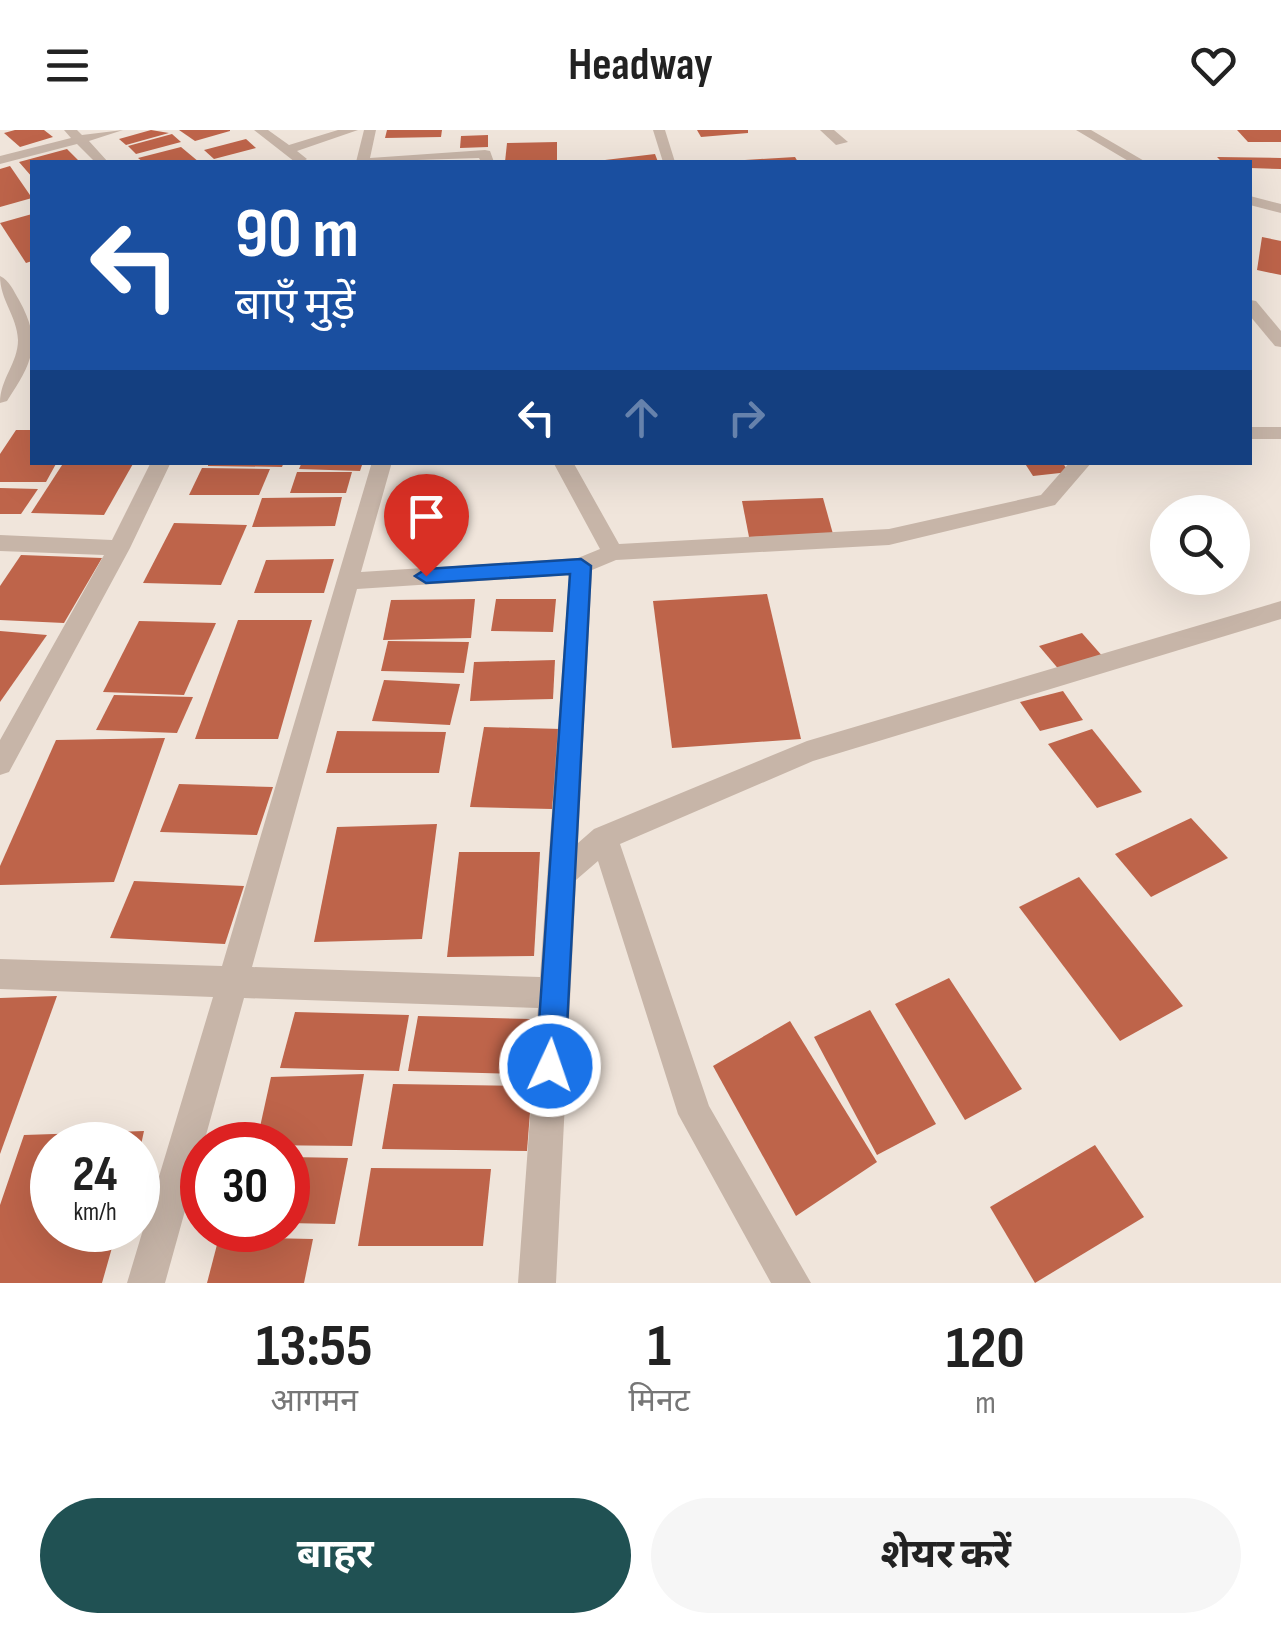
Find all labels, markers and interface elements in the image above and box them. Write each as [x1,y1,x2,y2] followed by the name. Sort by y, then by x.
[40,38,95,93] icon: menu
[568,38,713,93] text: Headway
[1186,38,1241,93] icon: heart
[235,193,359,277] text: 90 m
[70,200,200,330] icon: left
[235,278,355,333] text: बाएँ मुड़ें
[509,390,564,445] icon: left
[614,390,669,445] icon: ahead
[719,390,774,445] icon: right
[384,474,469,577] pin
[399,489,454,544] icon: arrive
[1150,495,1250,595] map controls
[1150,495,1250,595] button: search
[498,1014,602,1118] position arrow
[180,1122,310,1252] speed limit sign: 30
[73,1145,117,1205] text: 24
[73,1197,117,1228] text: km/h
[256,1311,373,1383] text: 13:55
[647,1311,671,1383] text: 1
[946,1313,1025,1385] text: 120
[270,1382,358,1421] text: आगमन
[629,1382,690,1421] text: मिनट
[975,1384,996,1423] text: m
[40,1498,631,1613] button: बाहर
[651,1498,1241,1613] button: शेयर करें

